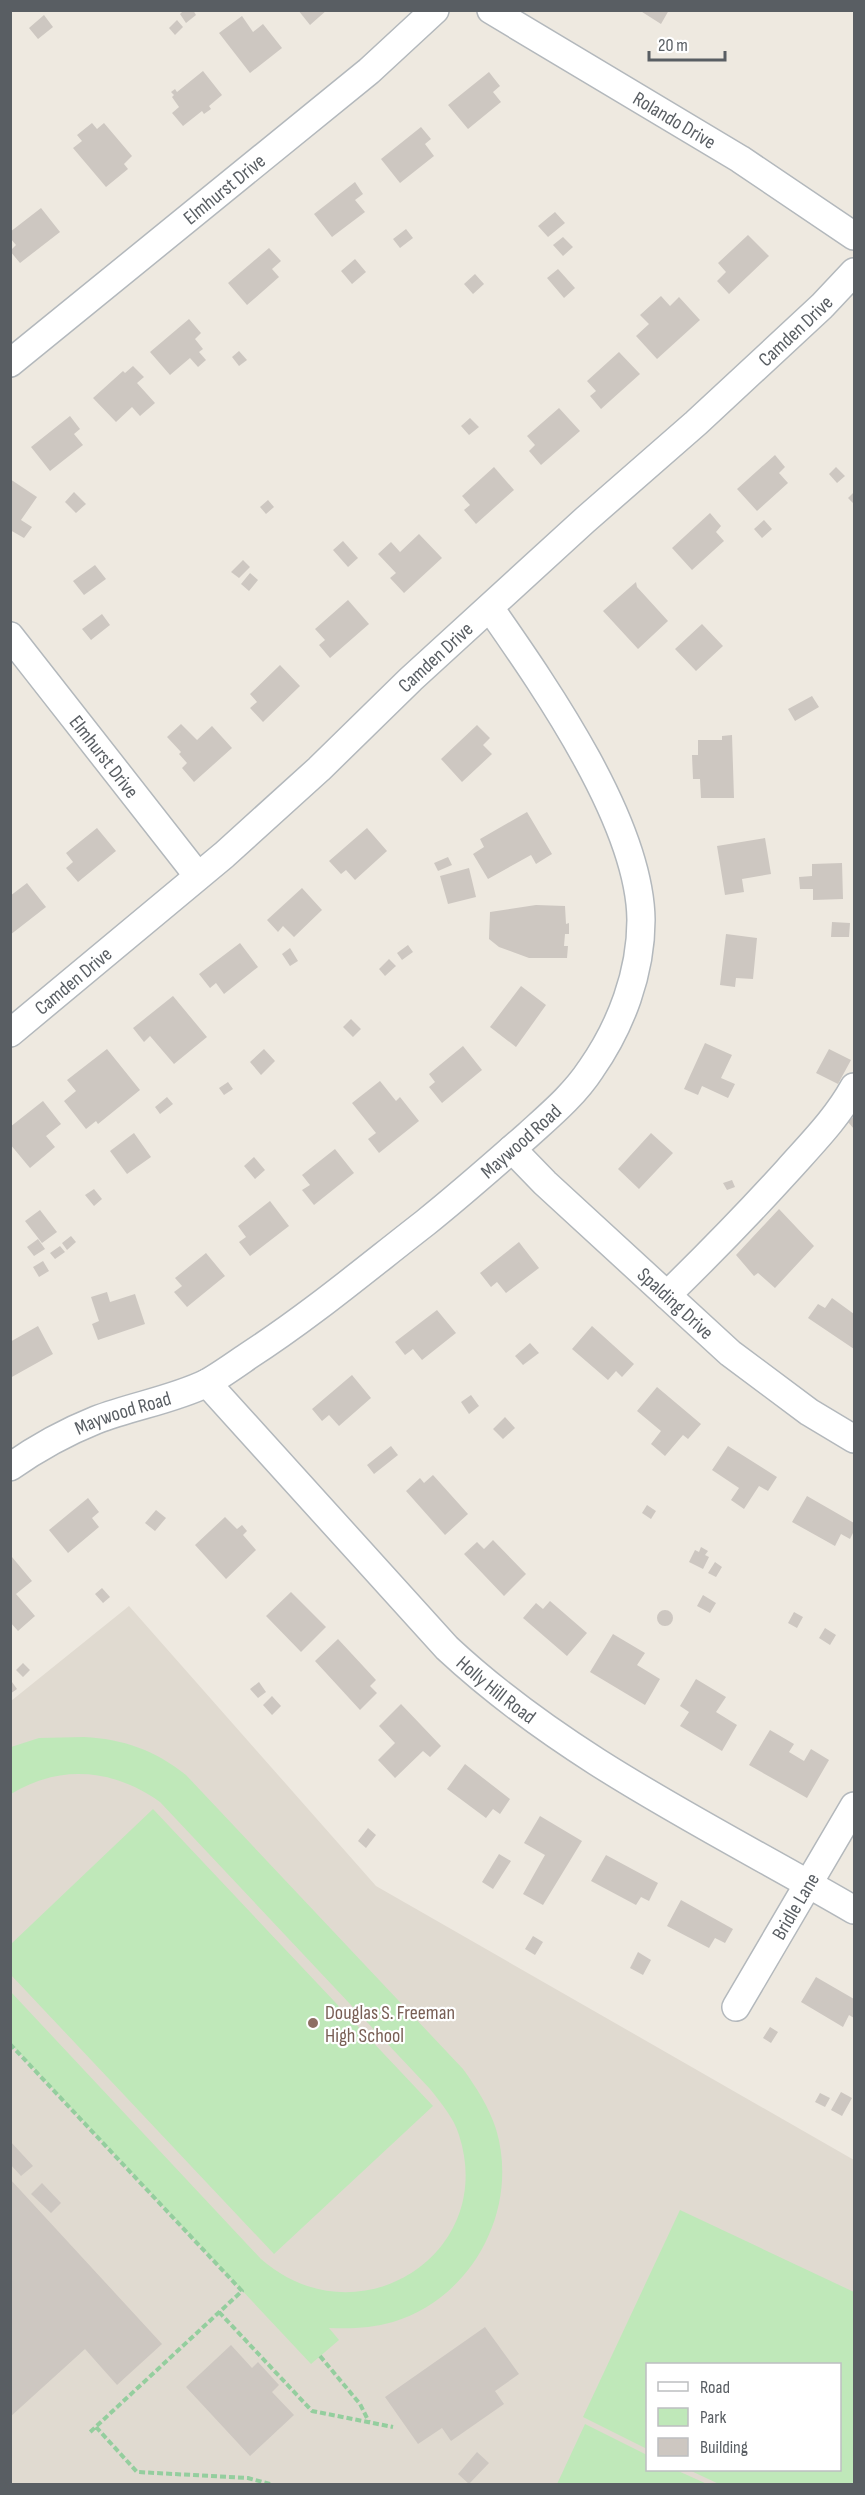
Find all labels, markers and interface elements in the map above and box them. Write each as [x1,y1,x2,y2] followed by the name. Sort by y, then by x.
[649,24,726,62] scale bar
[658,35,688,56] text: 20 m
[628,87,720,155] street label: Rolando Drive
[179,149,271,230] street label: Elmhurst Drive
[754,291,838,372] street label: Camden Drive
[394,617,478,698] street label: Camden Drive
[64,711,143,803] street label: Elmhurst Drive
[30,942,117,1020] street label: Camden Drive
[476,1100,567,1184] street label: Maywood Road
[632,1263,718,1345] street label: Spalding Drive
[71,1387,174,1441] street label: Maywood Road
[451,1651,540,1729] street label: Holly Hill Road
[767,1869,825,1944] street label: Bridle Lane
[325,2001,455,2048] place label: Douglas S. Freeman High School
[306,2016,320,2030] marker: Douglas S. Freeman High School
[646,2363,841,2471] legend
[700,2377,730,2398] text: Road
[700,2407,726,2428] text: Park
[700,2437,748,2458] text: Building

